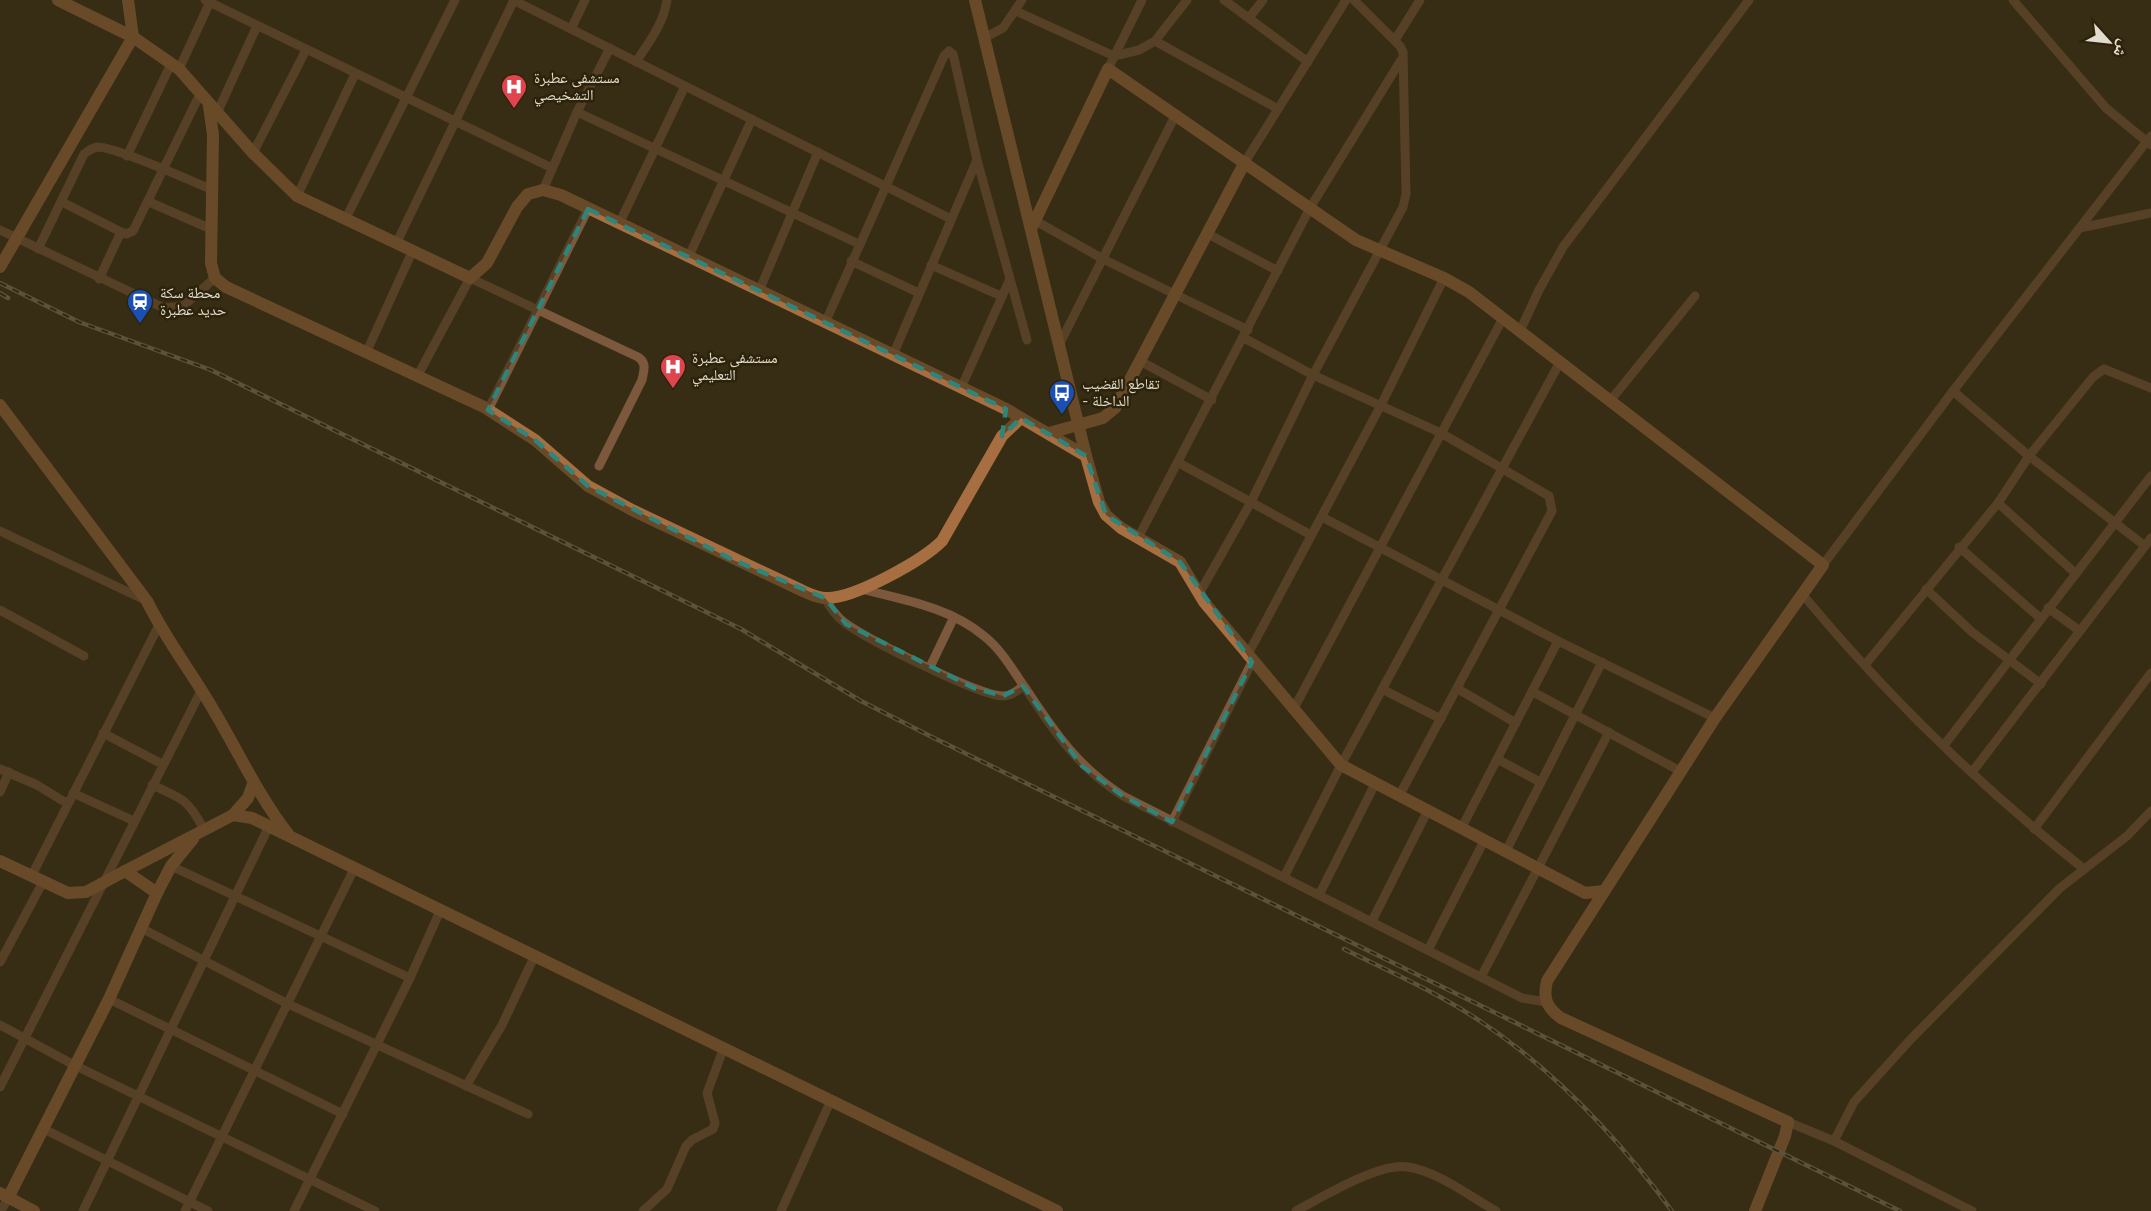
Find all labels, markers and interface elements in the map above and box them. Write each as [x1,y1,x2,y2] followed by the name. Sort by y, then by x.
[2079,12,2139,72] north arrow
[2108,36,2135,61] text: ش
[534,68,620,107] place label: مستشفى عطبرة التشخيصي
[499,72,529,110] hospital icon: مستشفى عطبرة التشخيصي
[160,283,227,320] place label: محطة سكة حديد عطبرة
[125,287,155,325] station icon: محطة سكة حديد عطبرة
[692,348,778,387] place label: مستشفى عطبرة التعليمي
[658,352,688,390] hospital icon: مستشفى عطبرة التعليمي
[1082,374,1160,411] place label: تقاطع القضيب - الداخلة
[1047,378,1077,416] bus stop icon: تقاطع القضيب - الداخلة

